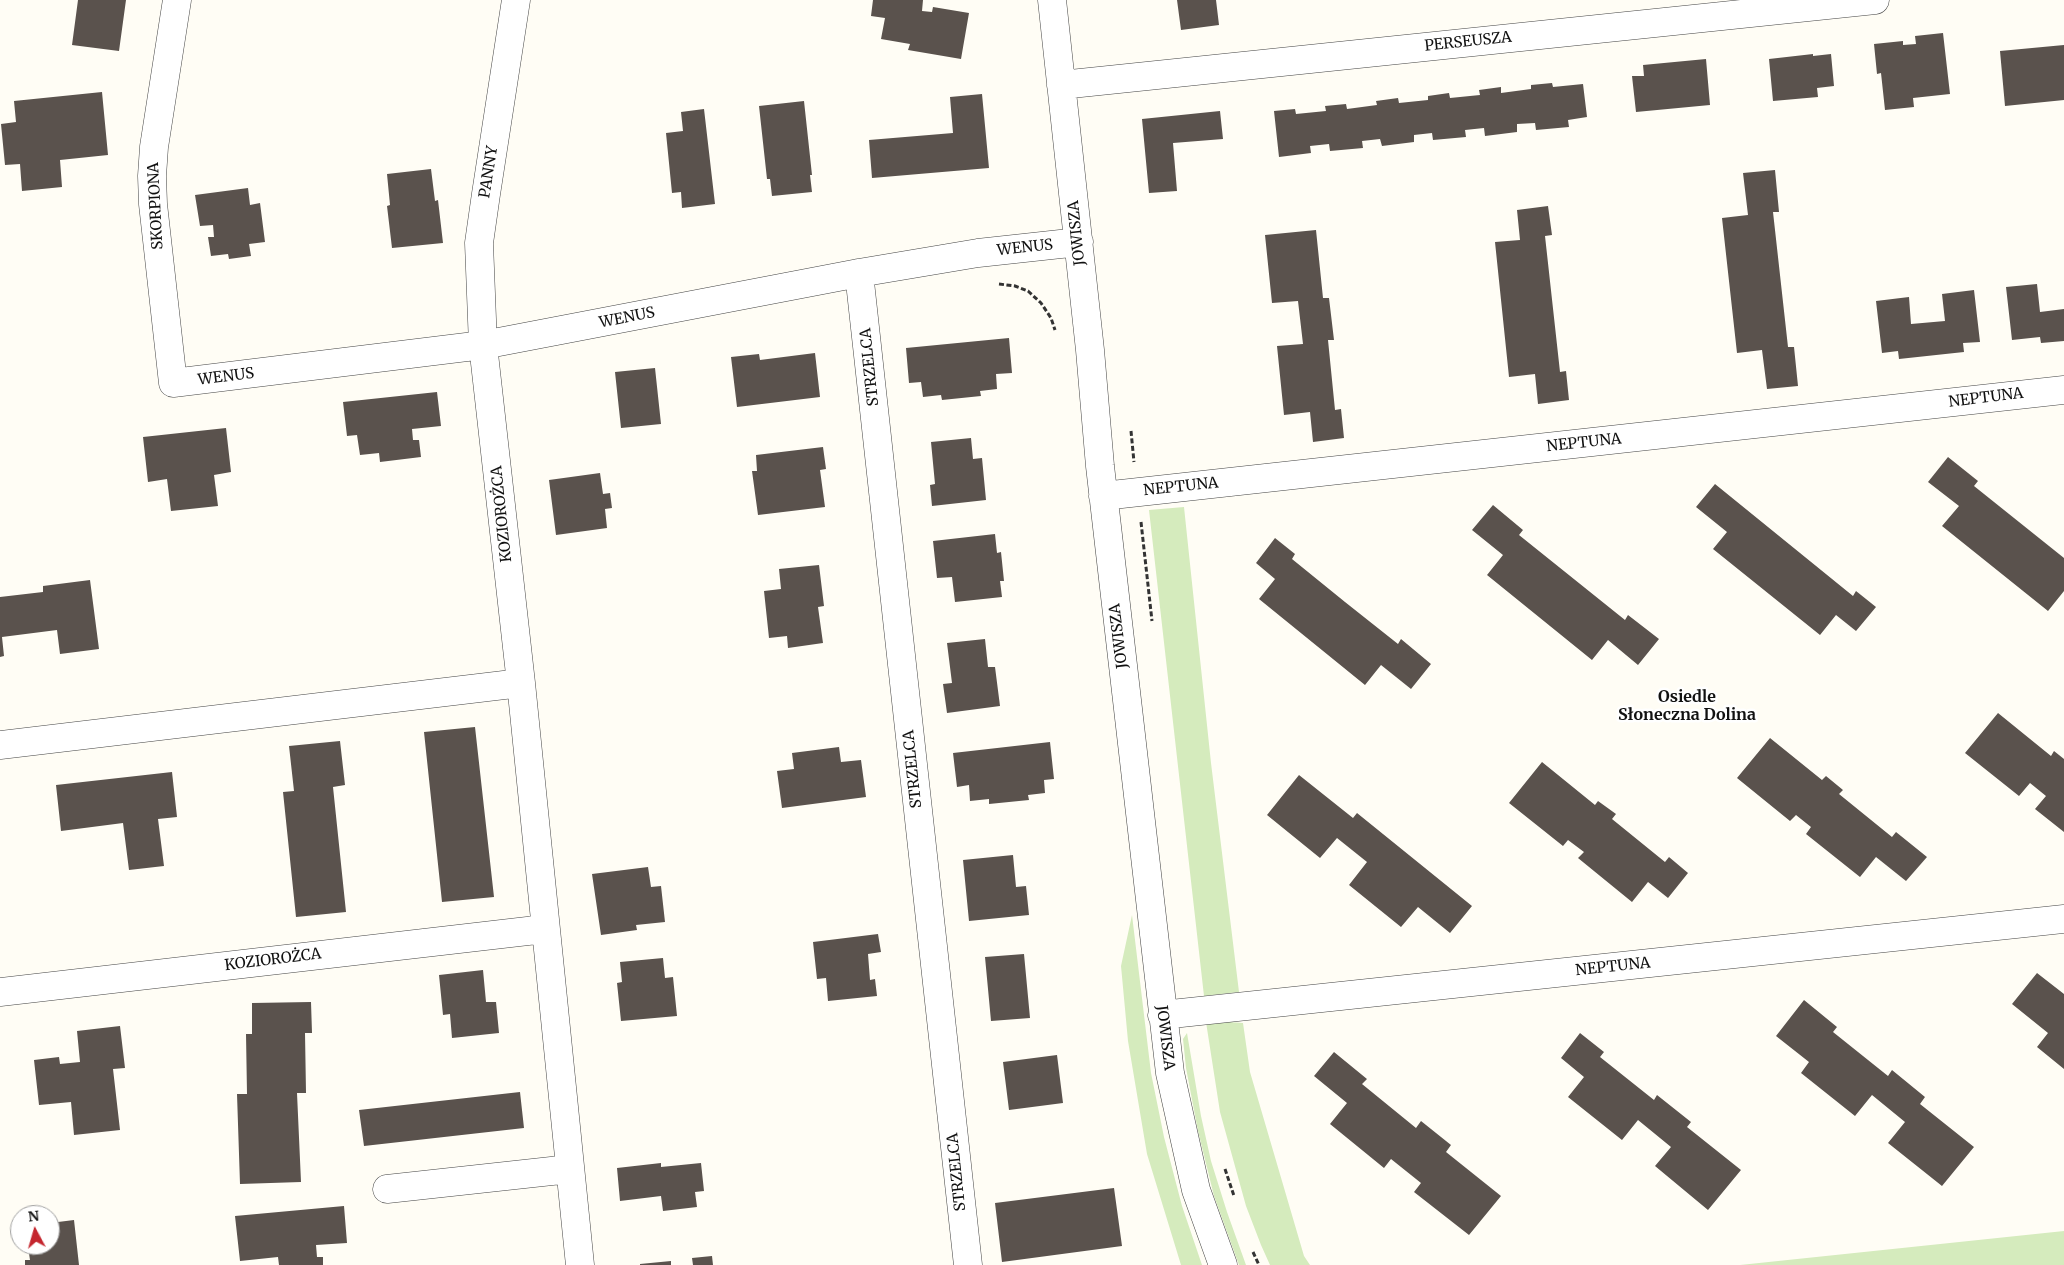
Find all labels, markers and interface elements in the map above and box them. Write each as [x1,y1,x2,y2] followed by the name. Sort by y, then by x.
[1424,28,1512,56] street label: PERSEUSZA
[476,145,502,199] street label: PANNY
[145,162,167,250] street label: SKORPIONA
[1065,199,1089,267] street label: JOWISZA
[996,236,1054,260] street label: WENUS
[598,304,656,332] street label: WENUS
[857,327,883,407] street label: STRZELCA
[197,365,255,389] street label: WENUS
[1948,384,2024,412] street label: NEPTUNA
[1546,430,1622,456] street label: NEPTUNA
[488,465,516,563] street label: KOZIOROŻCA
[1143,474,1219,500] street label: NEPTUNA
[1106,602,1132,670] street label: JOWISZA
[1618,687,1756,725] district label: Osiedle Słoneczna Dolina
[900,729,926,809] street label: STRZELCA
[224,945,322,975] street label: KOZIOROŻCA
[1575,954,1651,980] street label: NEPTUNA
[1152,1004,1178,1072] street label: JOWISZA
[944,1132,970,1212] street label: STRZELCA
[10,1205,60,1255] north arrow
[27,1207,40,1226] text: N

